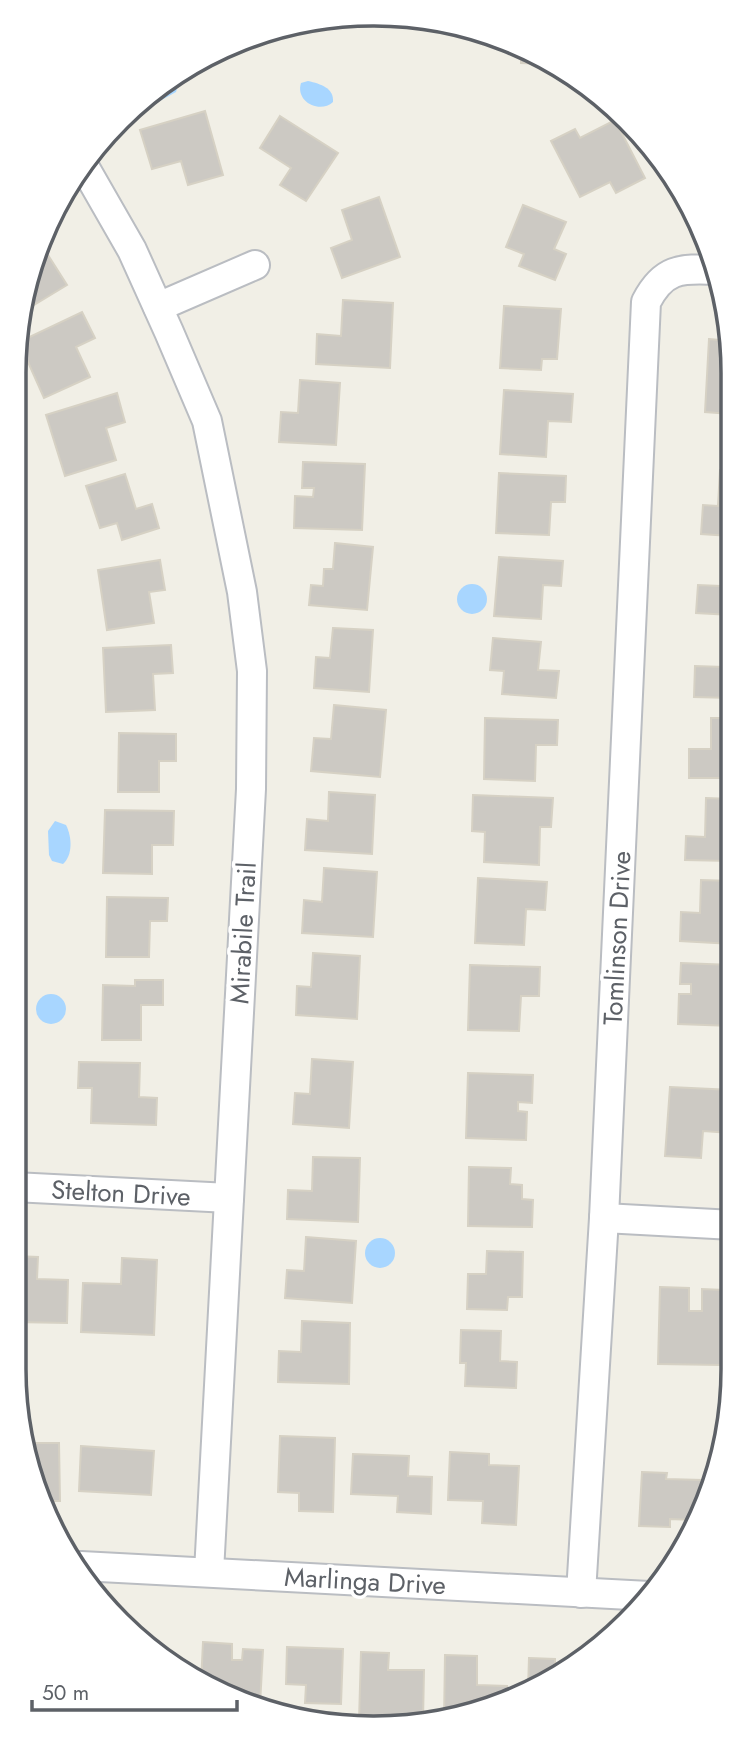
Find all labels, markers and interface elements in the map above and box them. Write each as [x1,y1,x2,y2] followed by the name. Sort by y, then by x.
[593,850,641,1026] street label: Tomlinson Drive
[220,861,266,1005] street label: Mirabile Trail
[50,1170,192,1216] street label: Stelton Drive
[283,1558,447,1604] street label: Marlinga Drive
[32,1668,236,1712] scale bar
[42,1678,89,1708] text: 50 m

